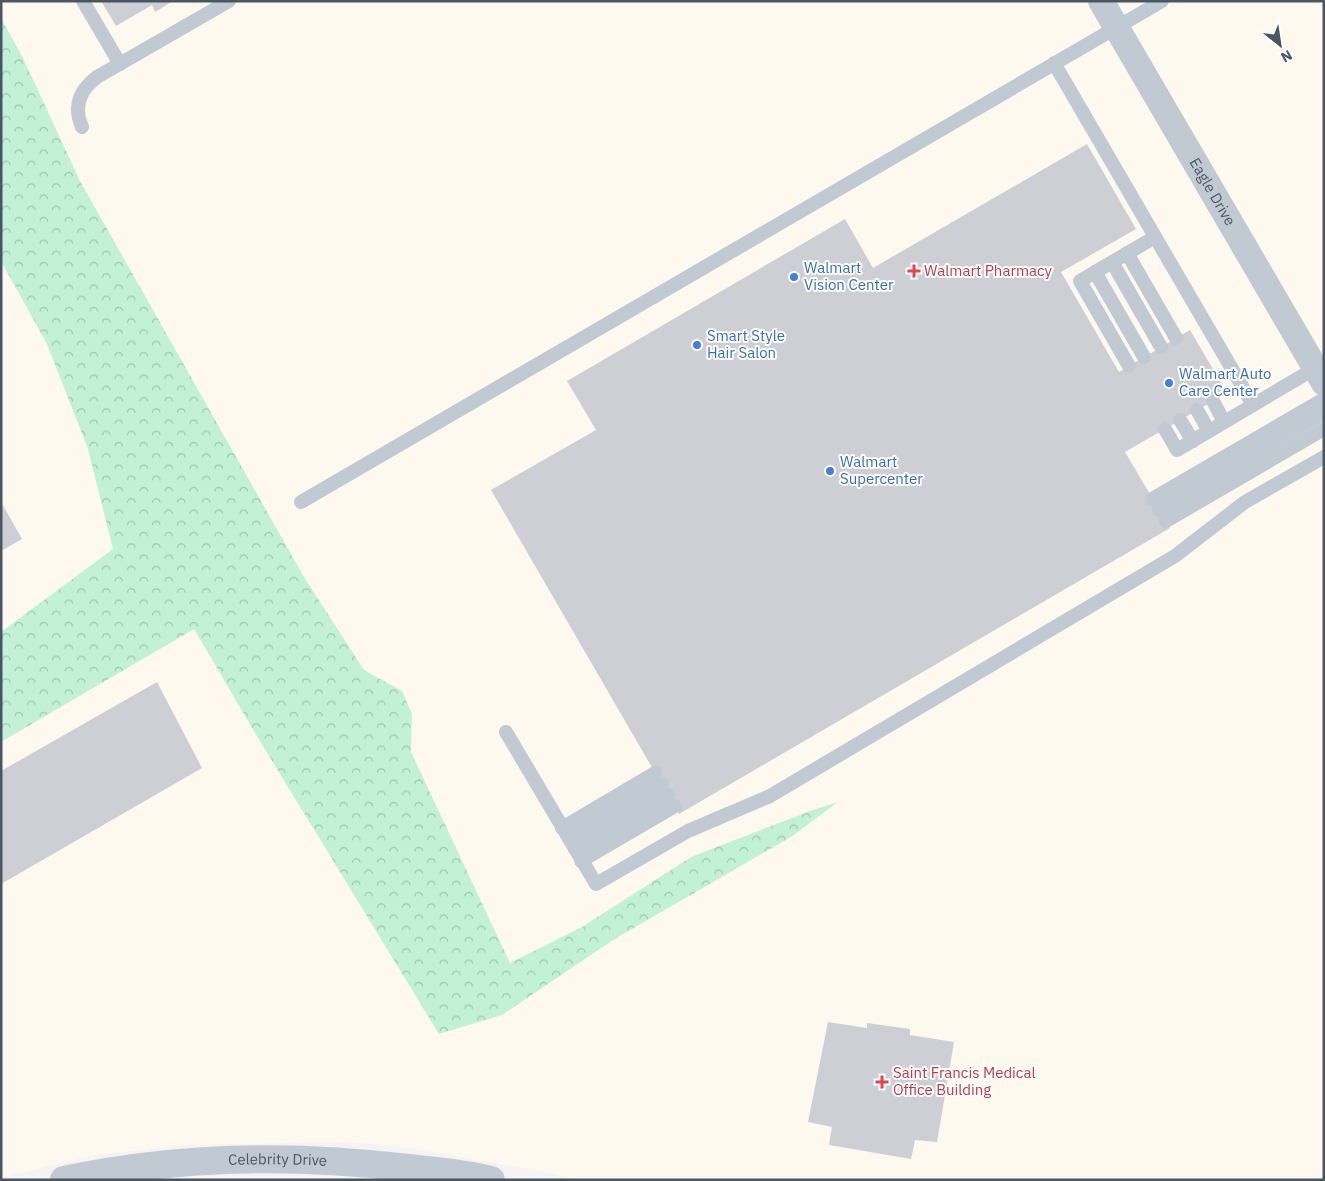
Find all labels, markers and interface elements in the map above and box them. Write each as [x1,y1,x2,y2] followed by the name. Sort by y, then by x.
[1255,20,1305,70] north arrow
[1278,46,1295,67] text: N
[1186,154,1240,229] street label: Eagle Drive
[804,258,894,294] place label: Walmart Vision Center
[924,261,1053,280] place label: Walmart Pharmacy
[908,265,920,277] marker: Walmart Pharmacy
[788,271,800,283] marker: Walmart Vision Center
[707,326,785,362] place label: Smart Style Hair Salon
[691,339,703,351] marker: Smart Style Hair Salon
[1179,364,1272,400] place label: Walmart Auto Care Center
[1163,377,1175,389] marker: Walmart Auto Care Center
[840,452,923,488] place label: Walmart Supercenter
[824,465,836,477] marker: Walmart Supercenter
[893,1063,1036,1099] place label: Saint Francis Medical Office Building
[875,1075,889,1089] marker: Saint Francis Medical Office Building
[228,1149,328,1170] street label: Celebrity Drive

